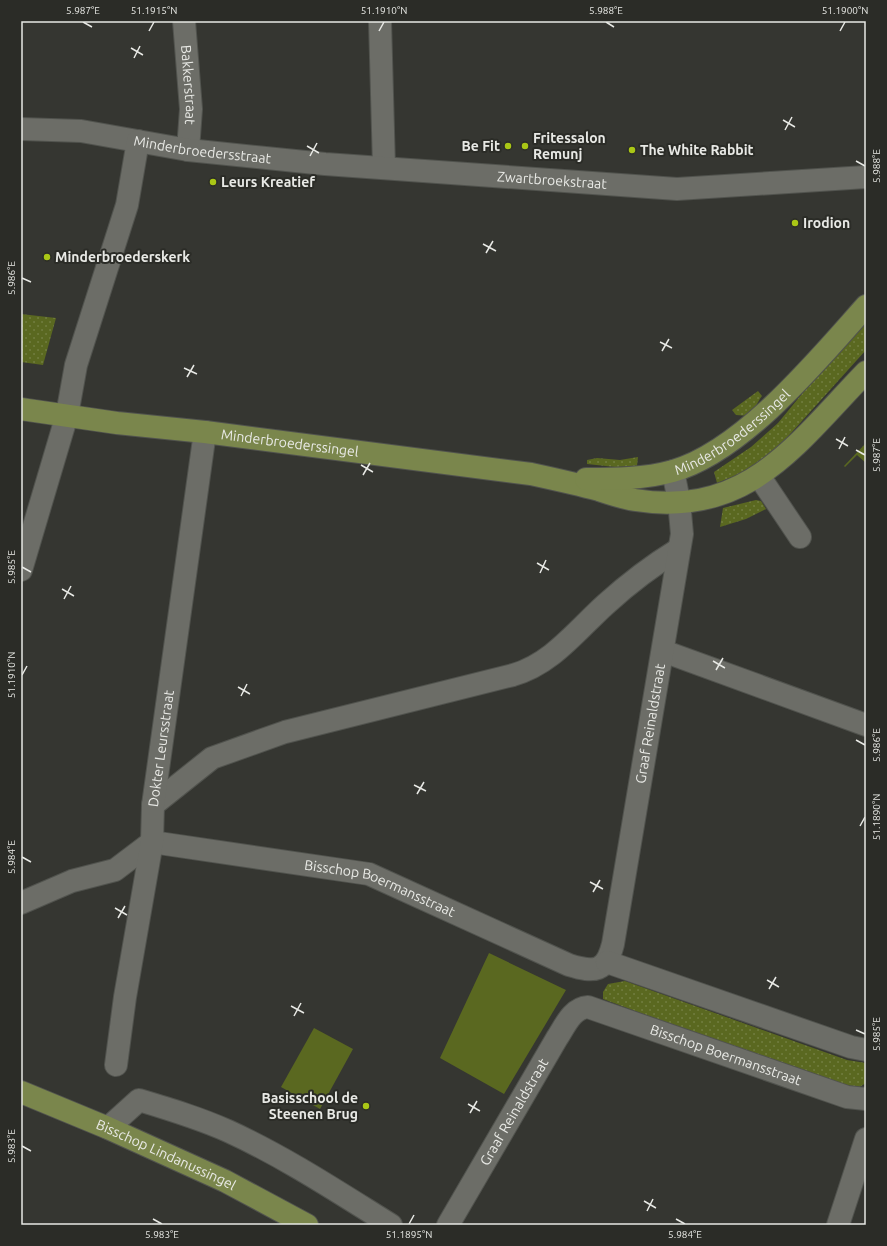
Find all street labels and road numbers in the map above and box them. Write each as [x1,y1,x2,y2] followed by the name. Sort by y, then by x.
[178,44,199,126] street label: Bakkerstraat
[133,133,272,166] street label: Minderbroedersstraat
[497,168,608,192] street label: Zwartbroekstraat
[672,386,793,478] street label: Minderbroederssingel
[220,426,360,460] street label: Minderbroederssingel
[632,662,668,785] street label: Graaf Reinaldstraat
[145,688,177,808] street label: Dokter Leursstraat
[303,857,458,920] street label: Bisschop Boermansstraat
[648,1021,804,1089] street label: Bisschop Boermansstraat
[477,1055,552,1168] street label: Graaf Reinaldstraat
[94,1116,239,1193] street label: Bisschop Lindanussingel

